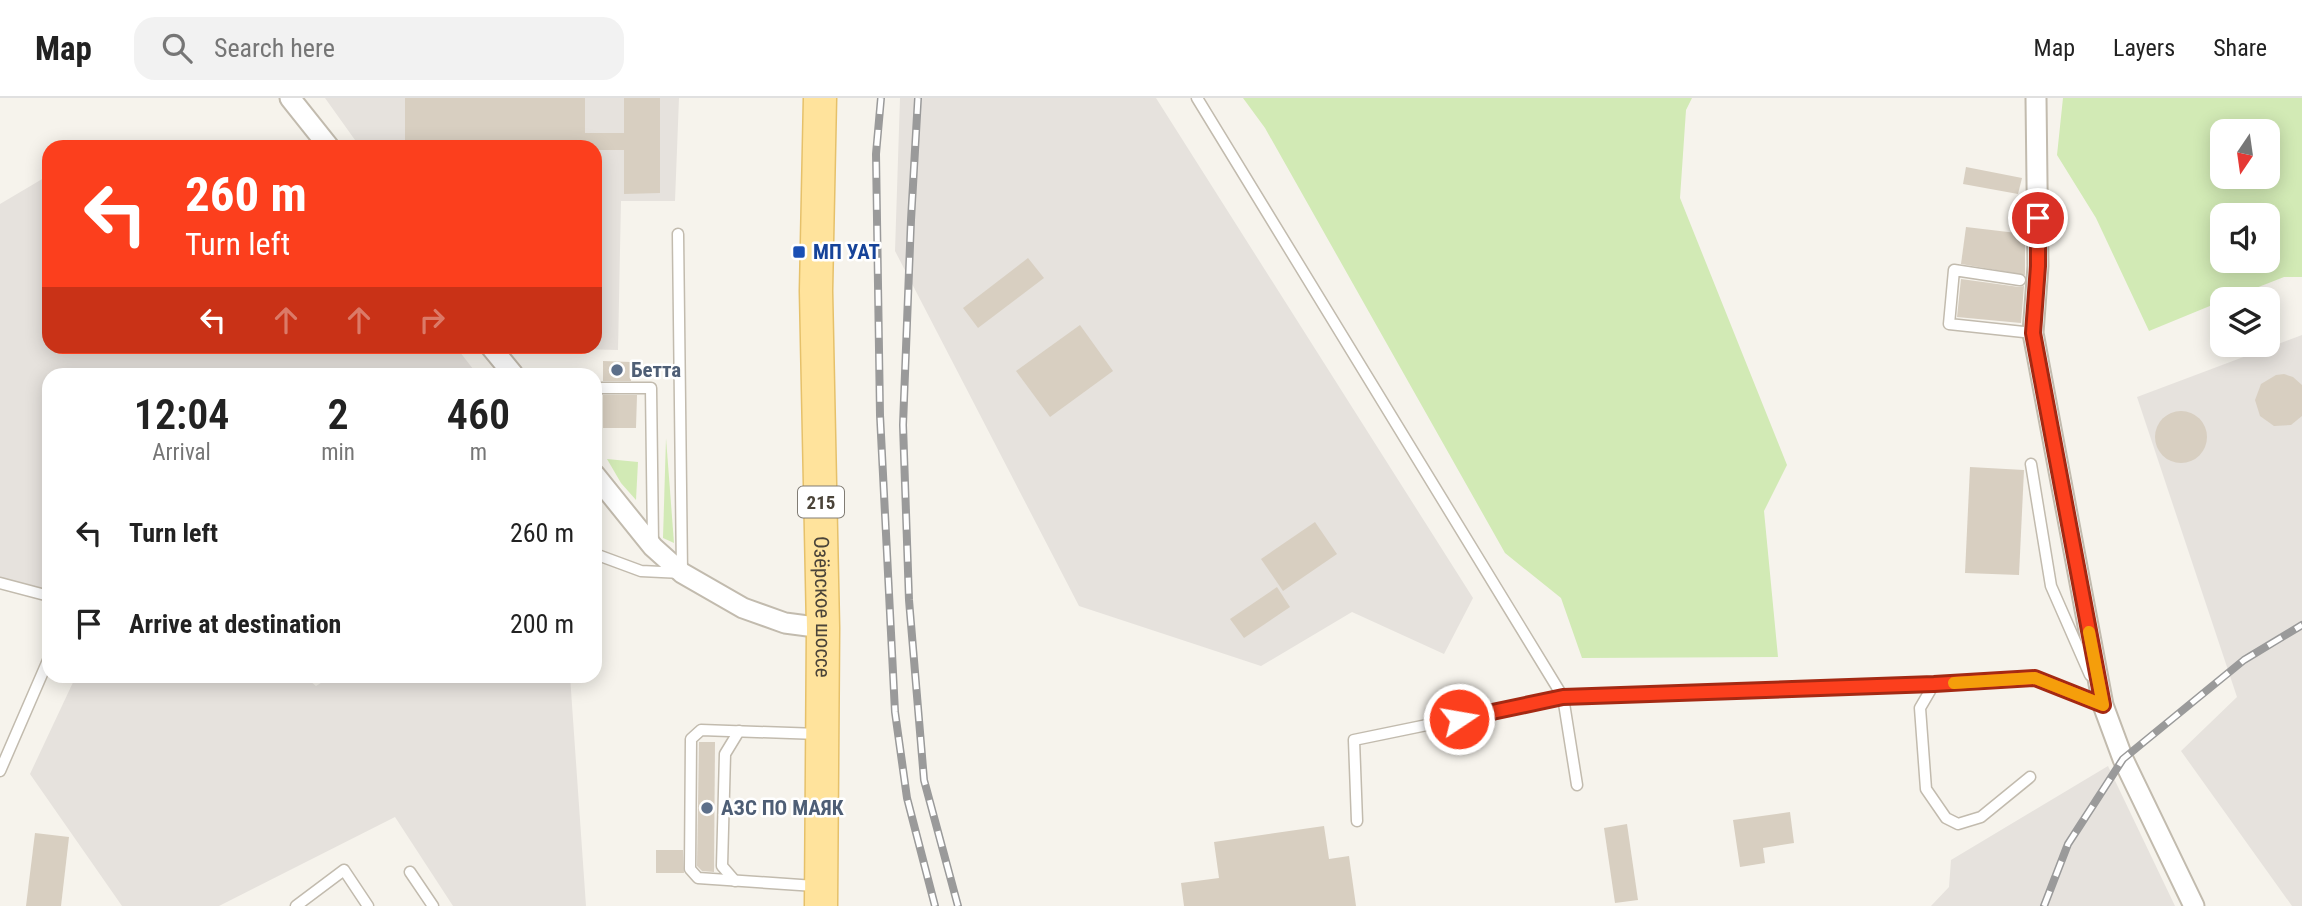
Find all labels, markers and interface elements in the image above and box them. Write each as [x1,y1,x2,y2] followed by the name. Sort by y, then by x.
[134,17,624,80] search box
[35,29,92,68] text: Map
[158,29,196,67] icon: search
[214,33,335,63] text: Search here
[2034,34,2075,62] text: Map
[2113,34,2175,62] text: Layers
[2213,34,2267,62] text: Share
[2210,119,2280,189] north arrow
[2210,119,2280,357] map controls
[185,166,307,223] text: 260 m
[70,168,161,259] icon: left
[2008,188,2068,248] pin
[2019,199,2057,237] icon: arrive
[2210,203,2280,273] button: sound
[185,225,290,263] text: Turn left
[813,240,880,264] place label: МП УАТ
[791,244,807,260] marker: МП УАТ
[2210,287,2280,357] button: layers
[194,301,232,339] icon: left
[267,301,305,339] icon: ahead
[340,301,378,339] icon: ahead
[413,301,451,339] icon: right
[631,358,681,382] place label: Бетта
[609,362,625,378] marker: Бетта
[134,390,229,439] text: 12:04
[328,390,349,439] text: 2
[447,390,510,439] text: 460
[152,439,211,466] text: Arrival
[321,439,355,466] text: min
[470,439,487,466] text: m
[798,486,844,518] road number: 215
[70,514,108,552] icon: left
[129,518,218,548] text: Turn left
[510,518,574,548] text: 260 m
[809,536,835,678] street label: Озёрское шоссе
[70,605,108,643] icon: arrive
[129,609,341,639] text: Arrive at destination
[510,609,574,639] text: 200 m
[1422,682,1496,756] position arrow
[721,796,844,820] place label: АЗС ПО МАЯК
[699,800,715,816] marker: АЗС ПО МАЯК

